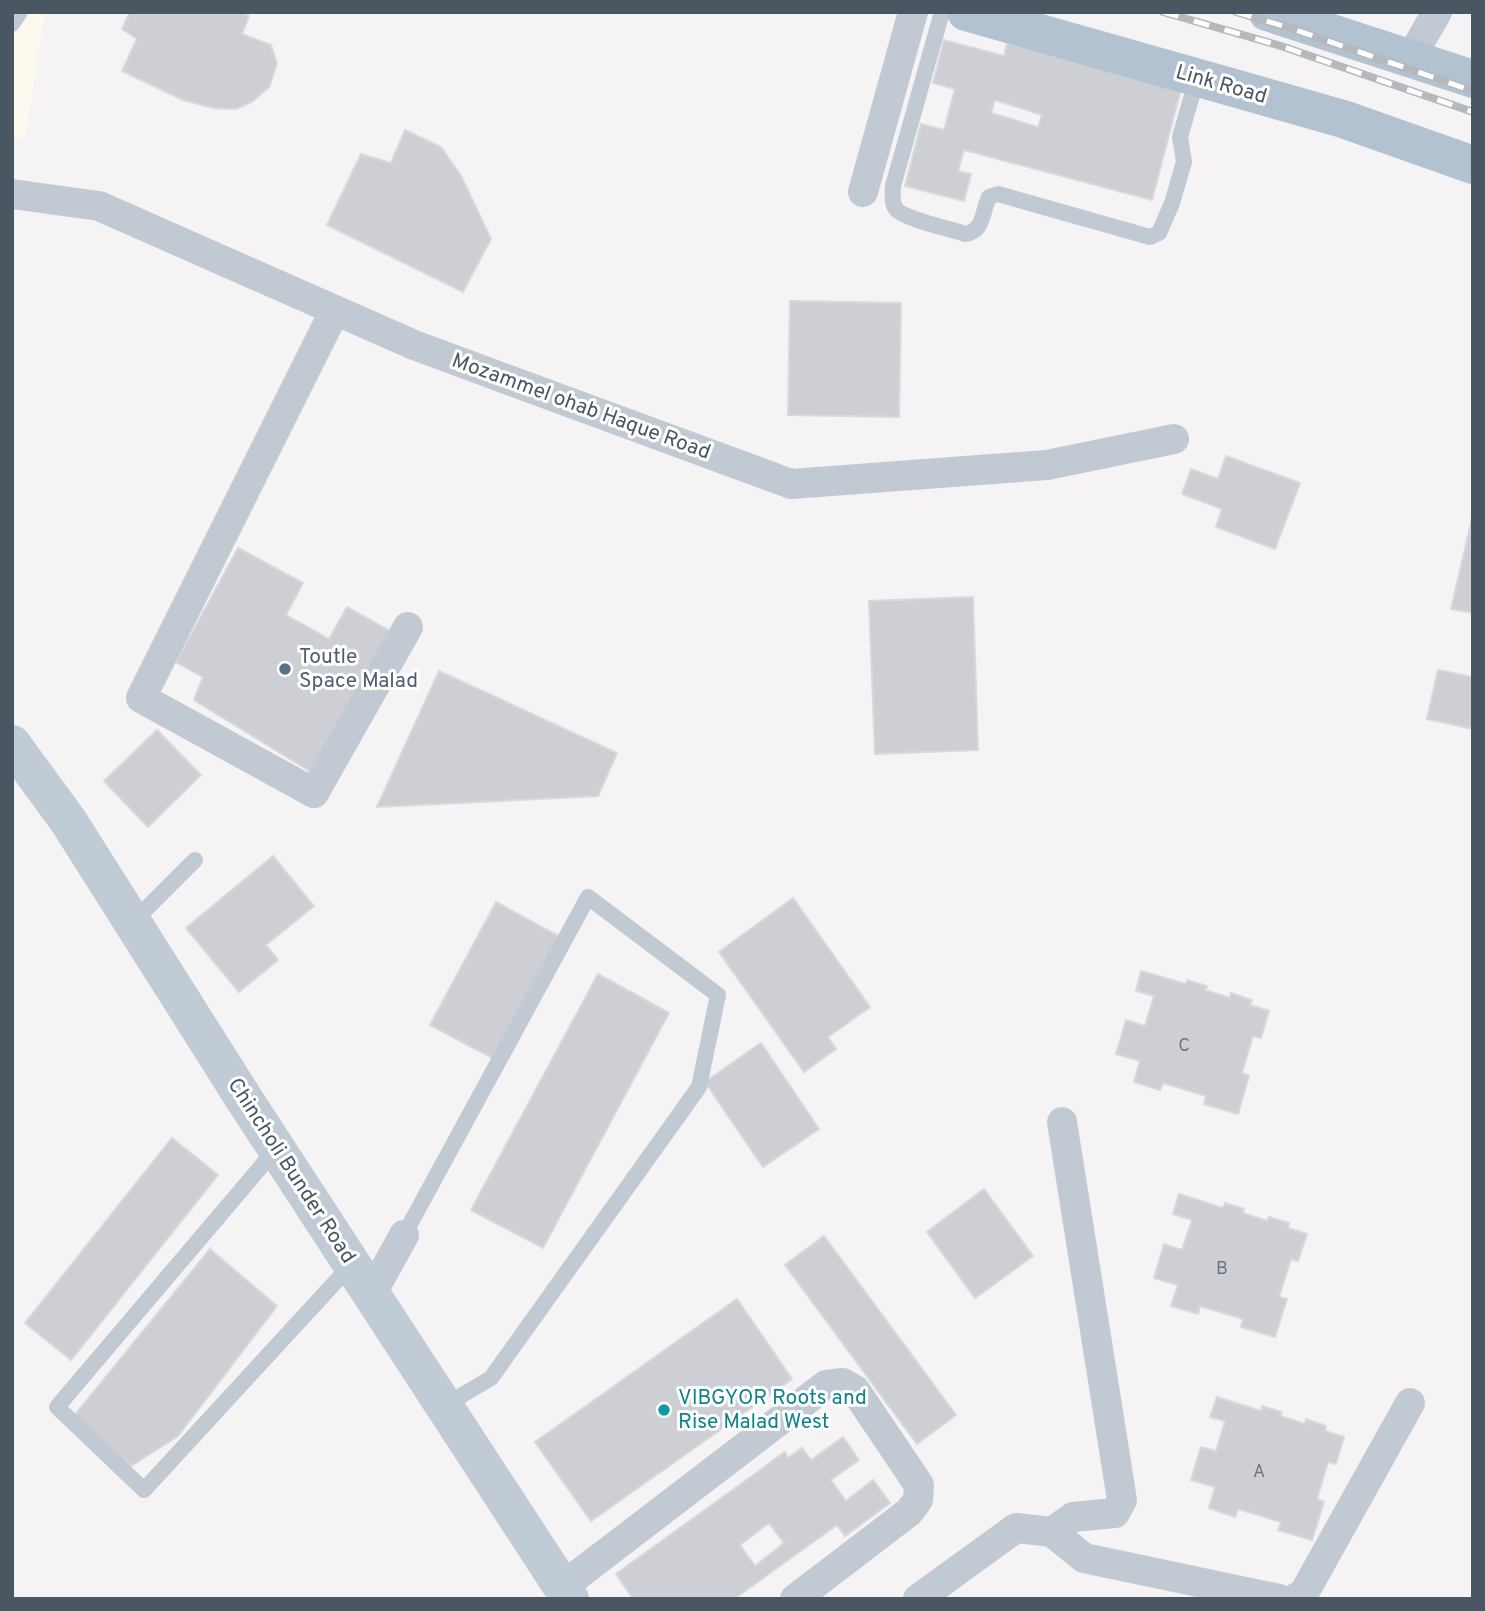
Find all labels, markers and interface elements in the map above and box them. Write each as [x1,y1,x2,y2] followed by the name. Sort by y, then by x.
[1172,59,1270,111] street label: Link Road
[448,348,714,466] street label: Mozammel ohab Haque Road
[299,644,418,695] place label: Toutle Space Malad
[277,661,293,677] marker: Toutle Space Malad
[1178,1035,1190,1058] house number: C
[221,1073,361,1269] street label: Chincholi Bunder Road
[1216,1258,1228,1281] house number: B
[678,1385,867,1436] place label: VIBGYOR Roots and Rise Malad West
[656,1402,672,1418] marker: VIBGYOR Roots and Rise Malad West
[1253,1461,1265,1484] house number: A

